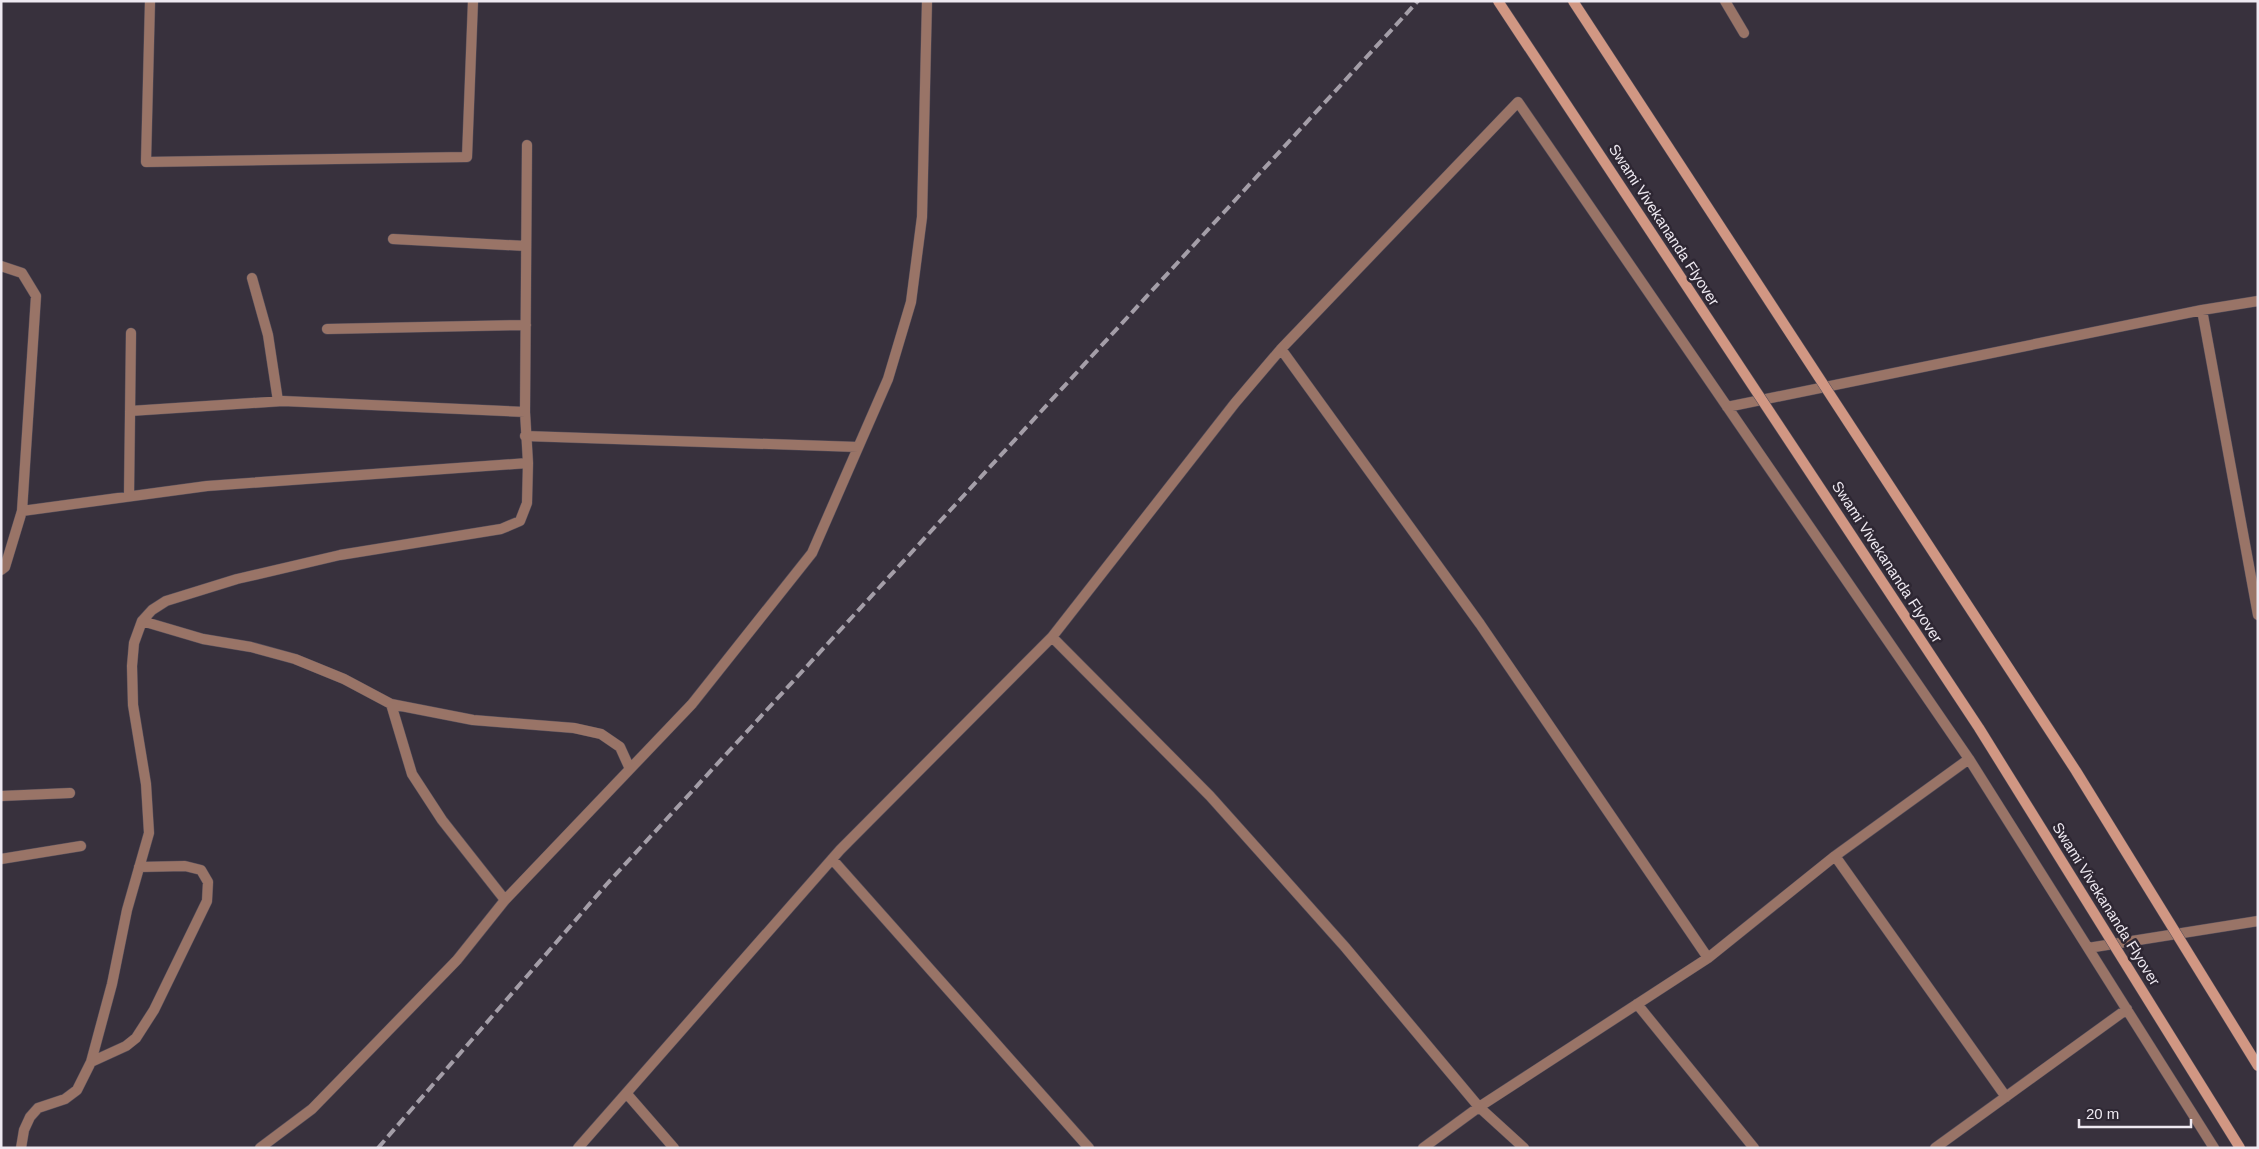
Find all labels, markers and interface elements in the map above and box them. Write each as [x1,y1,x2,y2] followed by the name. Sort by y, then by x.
[1606,141,1723,309] street label: Swami Vivekananda Flyover
[1829,478,1946,646] street label: Swami Vivekananda Flyover
[2049,819,2164,988] street label: Swami Vivekananda Flyover
[2079,1096,2192,1128] scale bar
[2086,1105,2119,1122] text: 20 m

